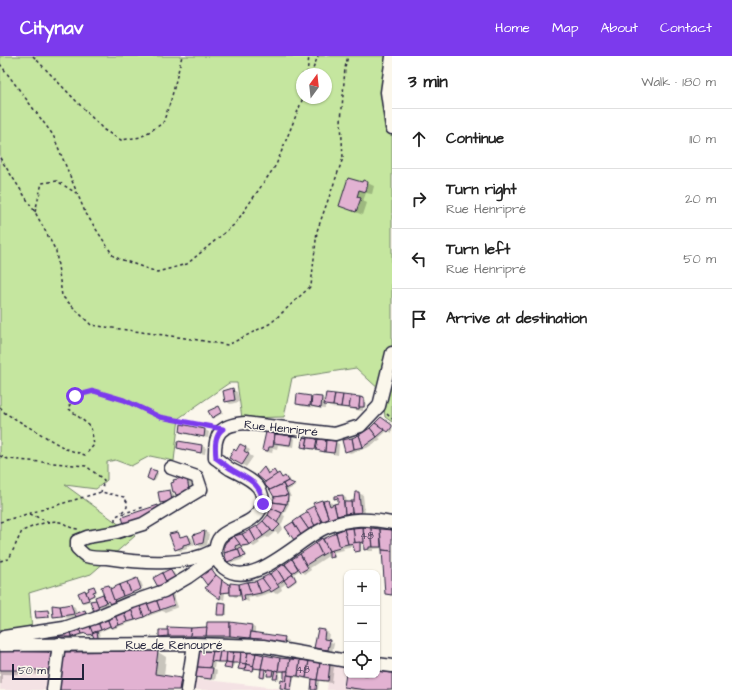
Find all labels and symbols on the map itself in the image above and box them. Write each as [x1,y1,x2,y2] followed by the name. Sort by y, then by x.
[296,68,332,104] north arrow
[66,387,84,405] route start
[243,416,319,441] street label: Rue Henripré
[254,495,272,513] route end
[360,529,374,543] house number: 48
[125,637,223,654] street label: Rue de Renoupré
[12,662,84,681] scale bar
[296,663,310,677] house number: 48

